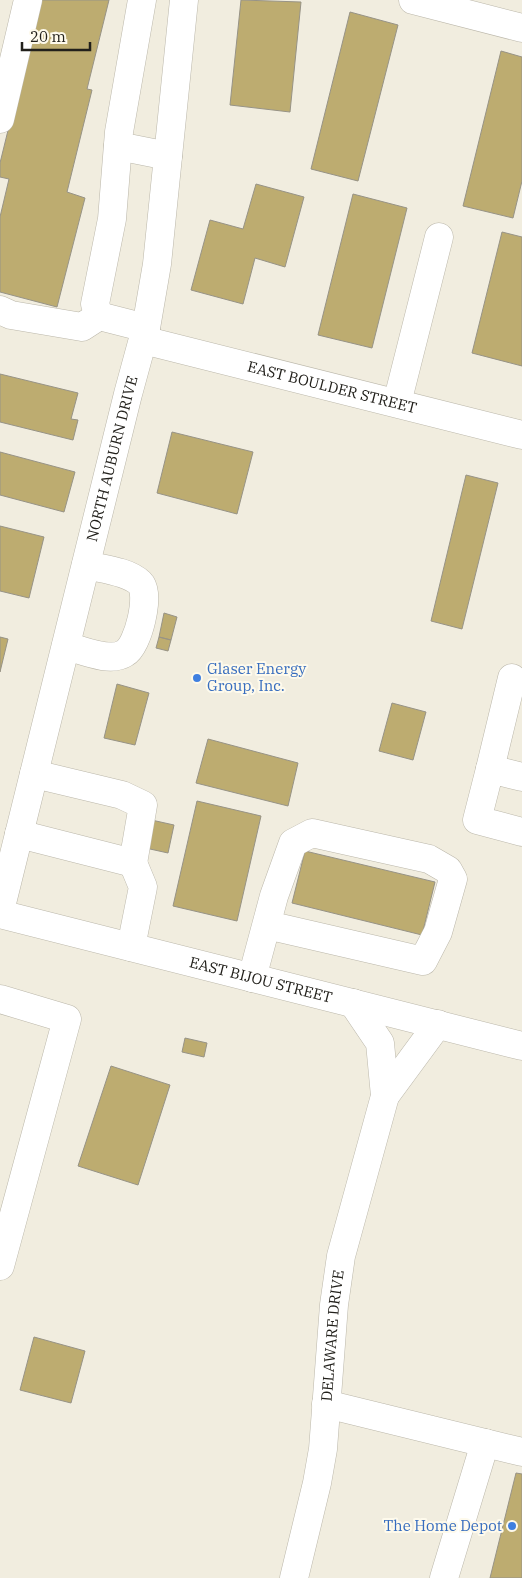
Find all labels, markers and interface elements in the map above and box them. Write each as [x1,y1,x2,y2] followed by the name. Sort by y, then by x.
[22,20,90,52] scale bar
[30,27,66,46] text: 20 m
[246,357,419,417] street label: EAST BOULDER STREET
[82,374,142,543] street label: NORTH AUBURN DRIVE
[207,659,306,695] place label: Glaser Energy Group, Inc.
[191,672,203,684] marker: Glaser Energy Group, Inc.
[187,952,335,1007] street label: EAST BIJOU STREET
[317,1269,348,1402] street label: DELAWARE DRIVE
[384,1516,502,1535] place label: The Home Depot
[506,1520,518,1532] marker: The Home Depot

